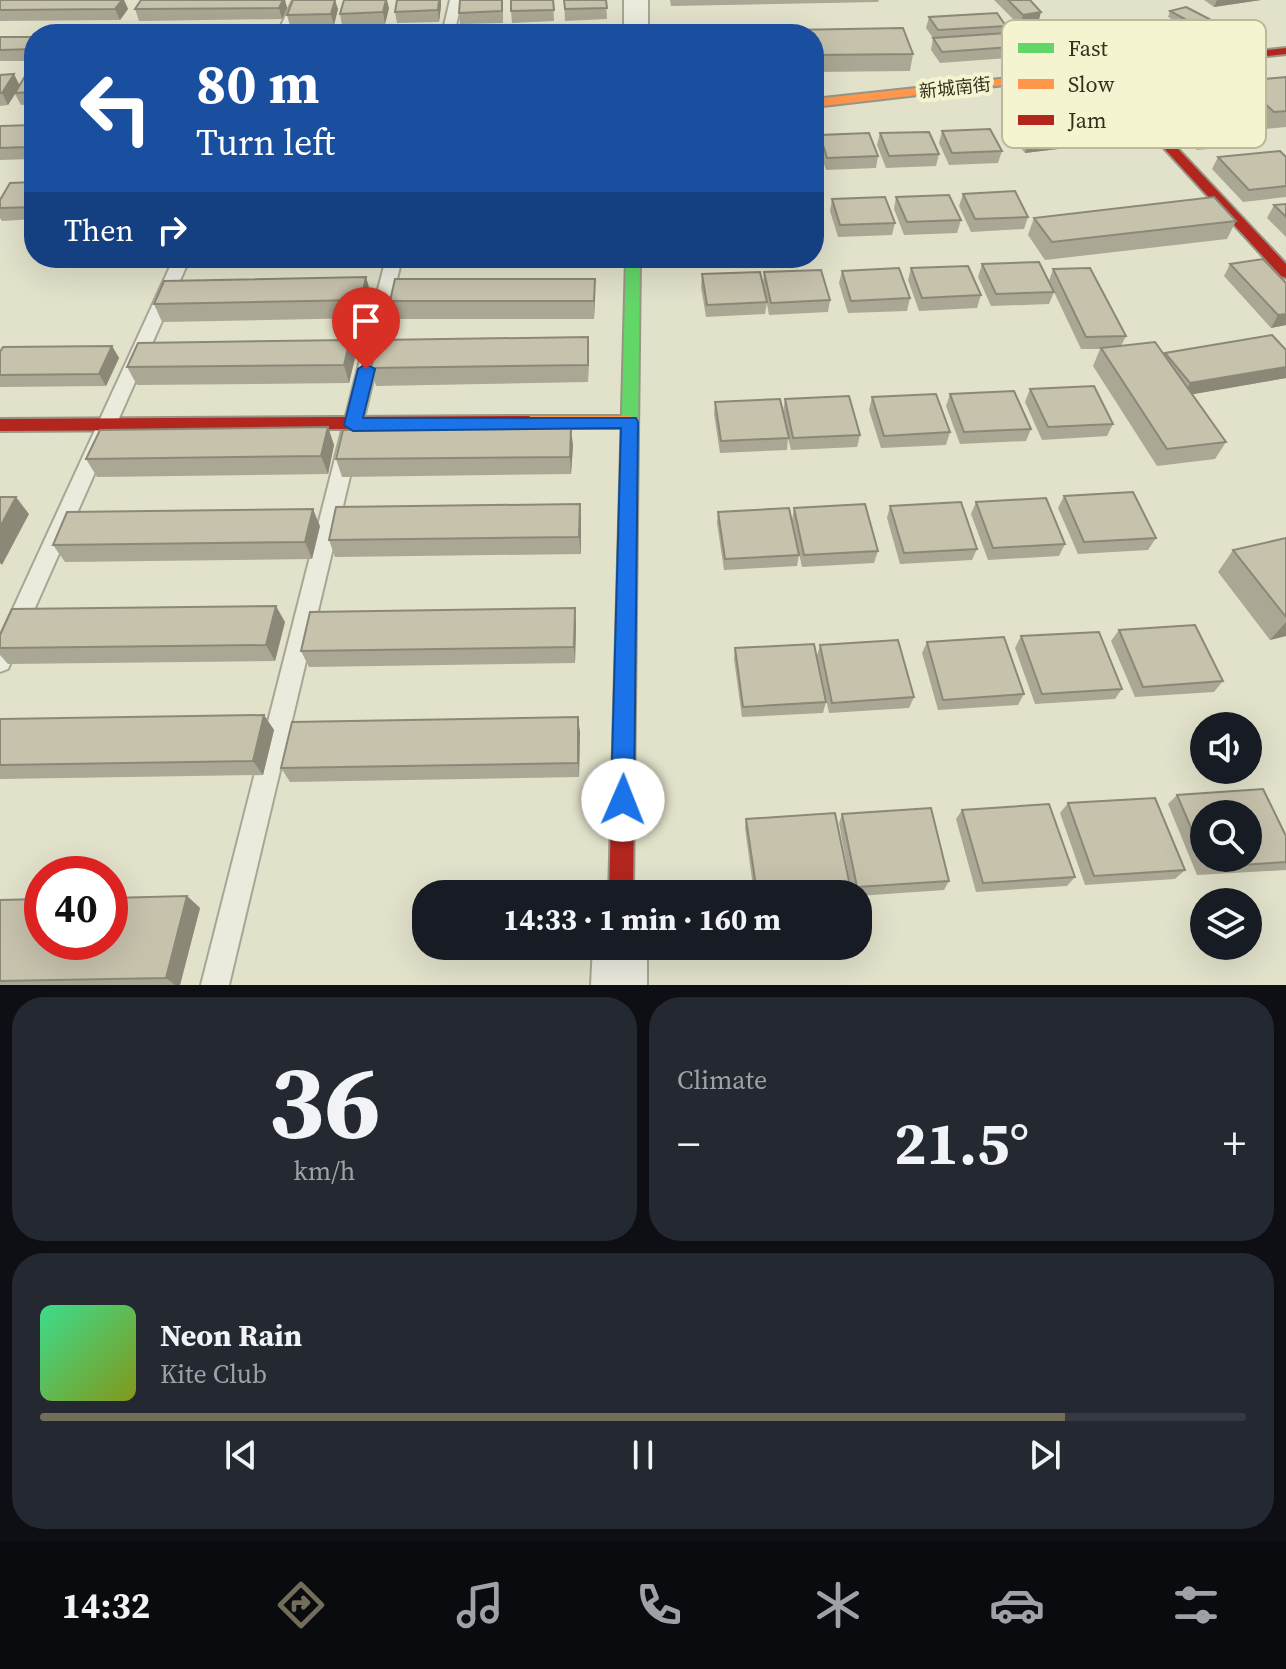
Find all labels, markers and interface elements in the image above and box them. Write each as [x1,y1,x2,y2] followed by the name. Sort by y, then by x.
[1002,20,1266,148] legend
[1068,33,1109,63] text: Fast
[196,45,319,122] text: 80 m
[64,56,168,160] icon: left
[1068,69,1115,99] text: Slow
[918,71,992,104] street label: 新城南街
[1067,105,1107,135] text: Jam
[196,118,335,167] text: Turn left
[150,208,194,252] icon: right
[64,210,134,251] text: Then
[332,287,400,369] pin
[344,299,388,343] icon: arrive
[1190,712,1262,960] map controls
[1190,712,1262,784] button: sound
[581,758,665,842] position arrow
[1190,800,1262,872] button: search
[24,856,128,960] speed limit sign: 40
[1190,888,1262,960] button: layers
[503,899,781,940] text: 14:33 · 1 min · 160 m
[268,1029,381,1172] text: 36
[677,1062,767,1098] text: Climate
[894,1102,1029,1184] text: 21.5°
[677,1113,700,1174] text: −
[1223,1113,1246,1174] text: +
[294,1153,355,1189] text: km/h
[160,1315,302,1356] text: Neon Rain
[160,1356,267,1392] text: Kite Club
[219,1433,263,1477] icon: previous
[621,1433,665,1477] icon: pause
[1023,1433,1067,1477] icon: next
[273,1577,329,1633] icon: directions
[452,1577,508,1633] icon: music
[631,1577,687,1633] icon: phone
[810,1577,866,1633] icon: climate
[989,1577,1045,1633] icon: car
[1168,1577,1224,1633] icon: filters
[62,1581,150,1630] text: 14:32

